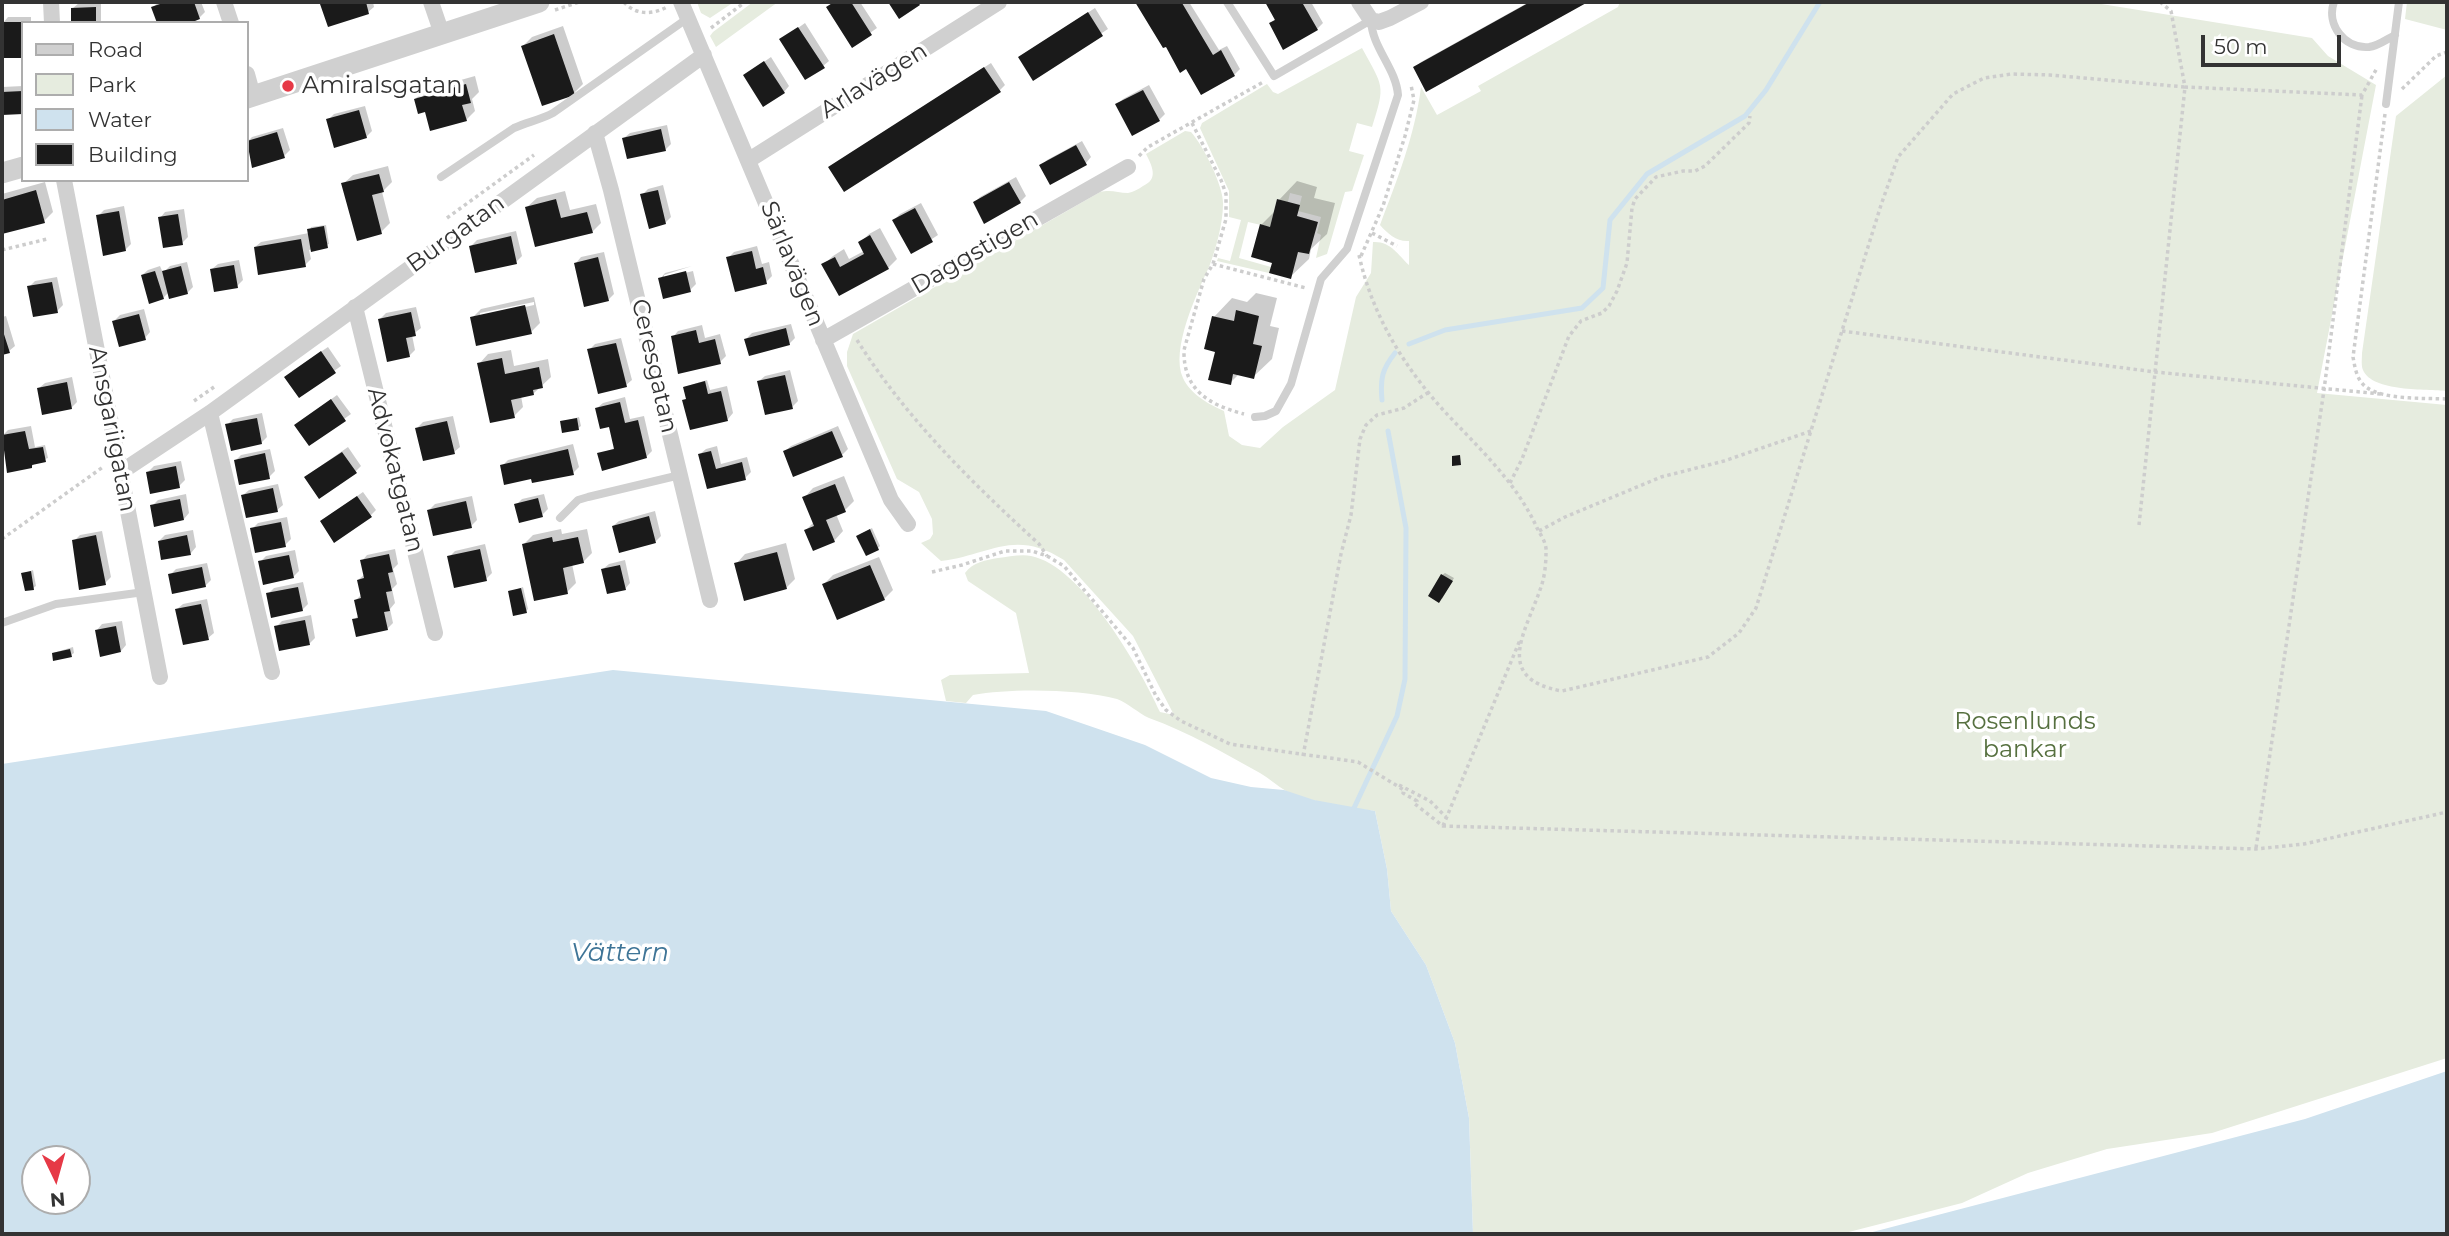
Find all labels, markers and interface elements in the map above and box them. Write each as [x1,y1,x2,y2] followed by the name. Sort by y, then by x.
[21,21,248,182] legend
[2204,21,2344,65] scale bar
[2214,34,2268,59] text: 50 m
[88,37,143,62] text: Road
[815,37,933,125] street label: Arlavägen
[88,72,136,97] text: Park
[302,72,462,100] place label: Amiralsgatan
[280,78,296,94] marker: Amiralsgatan
[88,107,152,132] text: Water
[88,142,178,167] text: Building
[402,189,510,279] street label: Burgatan
[754,197,830,331] street label: Särlavägen
[906,205,1044,301] street label: Daggstigen
[625,296,683,436] street label: Ceresgatan
[82,344,142,514] street label: Ansgariigatan
[361,385,429,555] street label: Advokatgatan
[1954,708,2096,764] park label: Rosenlunds bankar
[571,937,669,969] water label: Vättern
[21,1145,91,1215] north arrow
[49,1187,66,1212] text: N

